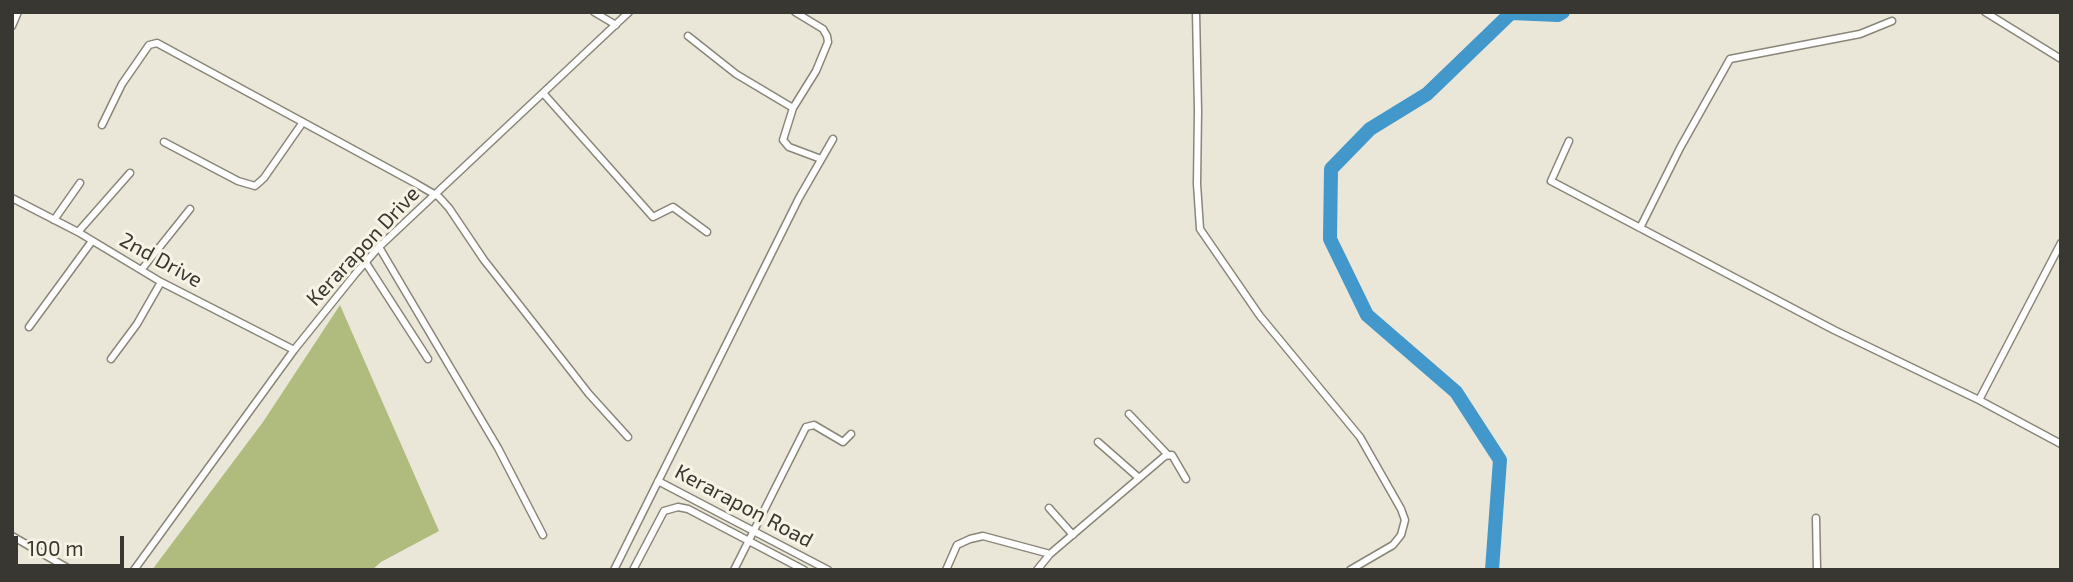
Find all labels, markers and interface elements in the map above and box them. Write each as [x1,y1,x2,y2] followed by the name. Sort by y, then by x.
[301,181,425,311] street label: Kerarapon Drive
[115,227,207,293] street label: 2nd Drive
[671,459,817,553] street label: Kerarapon Road
[18,522,128,566] scale bar
[27,535,84,560] text: 100 m

